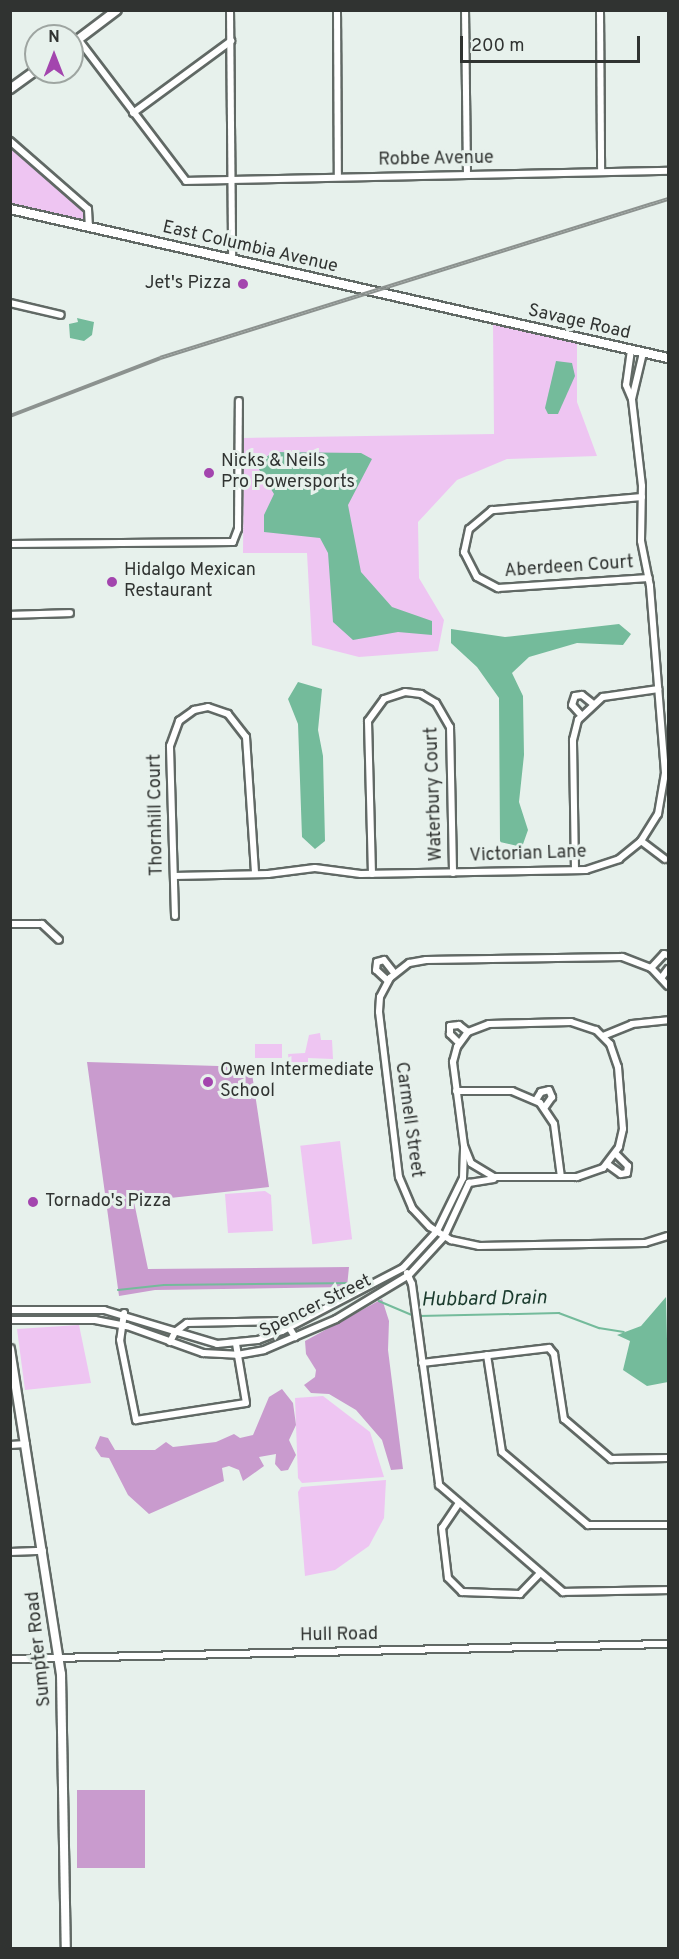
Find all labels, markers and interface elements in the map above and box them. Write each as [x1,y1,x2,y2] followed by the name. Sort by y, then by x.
[24,24,84,84] north arrow
[463,24,643,62] scale bar
[48,28,60,48] text: N
[471,35,524,58] text: 200 m
[378,148,494,172] street label: Robbe Avenue
[160,217,340,279] street label: East Columbia Avenue
[145,273,231,295] place label: Jet's Pizza
[236,277,250,291] marker: Jet's Pizza
[526,301,632,345] street label: Savage Road
[221,452,355,494] place label: Nicks & Neils Pro Powersports
[202,466,216,480] marker: Nicks & Neils Pro Powersports
[504,553,634,583] street label: Aberdeen Court
[124,561,256,604] place label: Hidalgo Mexican Restaurant
[105,575,119,589] marker: Hidalgo Mexican Restaurant
[422,726,448,862] street label: Waterbury Court
[145,754,169,876] street label: Thornhill Court
[469,842,587,868] street label: Victorian Lane
[220,1061,374,1104] place label: Owen Intermediate School
[389,1061,427,1179] street label: Carmell Street
[201,1075,215,1089] marker: Owen Intermediate School
[45,1191,171,1213] place label: Tornado's Pizza
[26,1195,40,1209] marker: Tornado's Pizza
[257,1271,375,1343] street label: Spencer Street
[421,1287,547,1313] water label: Hubbard Drain
[23,1590,57,1708] street label: Sumpter Road
[300,1625,378,1647] street label: Hull Road

